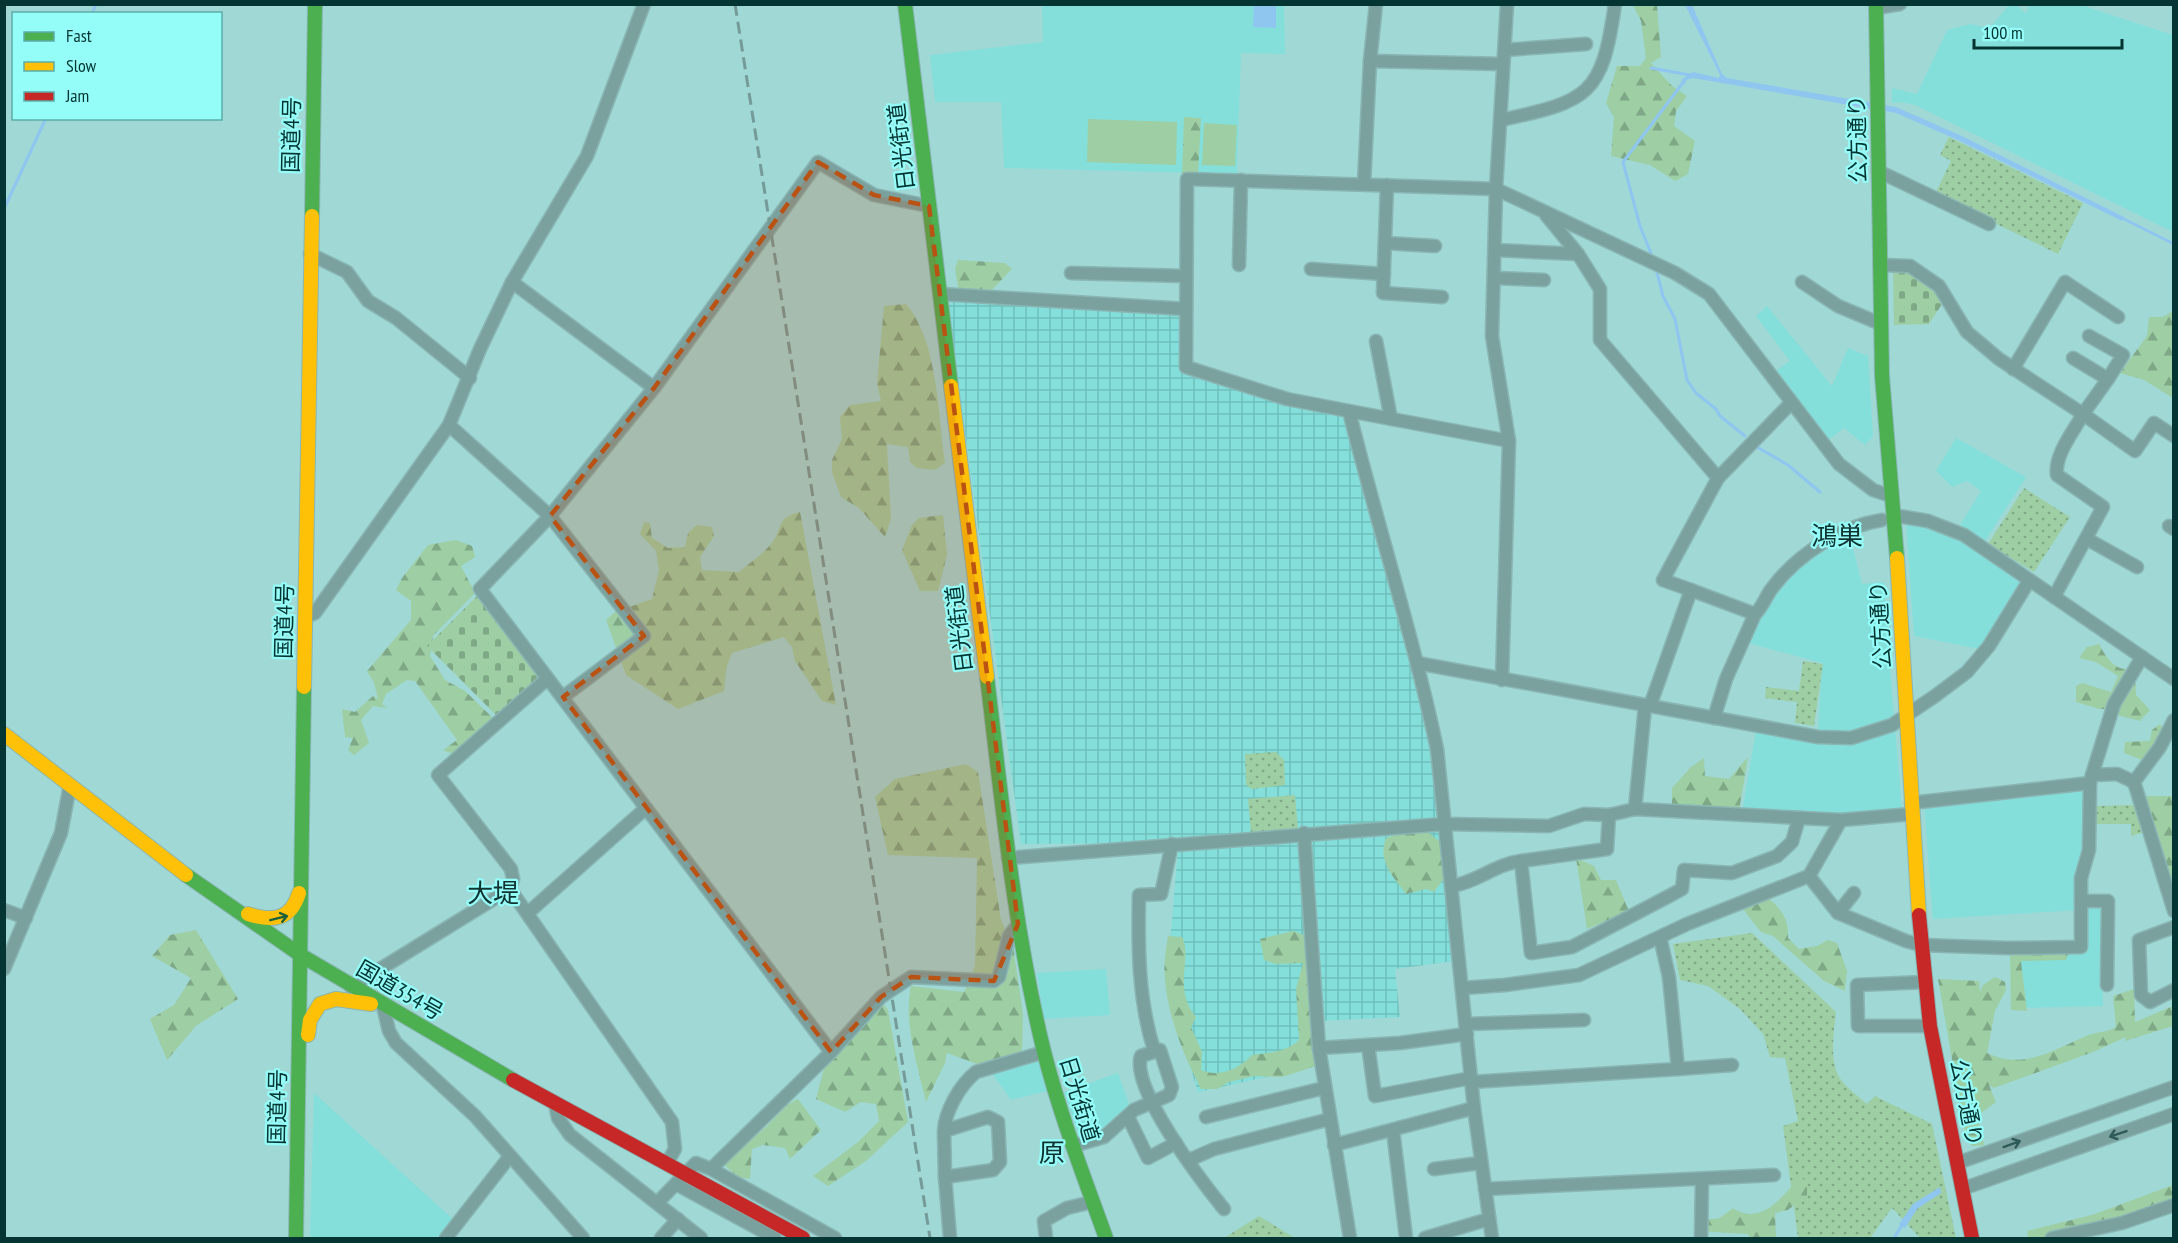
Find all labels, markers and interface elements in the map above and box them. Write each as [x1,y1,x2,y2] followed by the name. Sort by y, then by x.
[12,12,222,120] legend
[1974,12,2122,50] scale bar
[1983,21,2023,44] text: 100 m
[66,24,92,47] text: Fast
[66,54,97,77] text: Slow
[65,84,89,107] text: Jam
[1842,95,1872,183] street label: 公方通り
[276,97,306,173] street label: 国道4号
[882,102,920,192] street label: 日光街道
[1811,519,1863,552] district label: 鴻巣
[1864,580,1896,670] street label: 公方通り
[269,583,299,659] street label: 国道4号
[940,584,978,674] street label: 日光街道
[467,876,519,909] district label: 大堤
[269,911,288,923] one-way arrow
[352,954,448,1026] street label: 国道354号
[1054,1053,1106,1145] street label: 日光街道
[1945,1057,1989,1149] street label: 公方通り
[262,1069,292,1145] street label: 国道4号
[2109,1129,2128,1140] one-way arrow
[1039,1136,1065,1169] district label: 原
[2002,1137,2021,1148] one-way arrow

